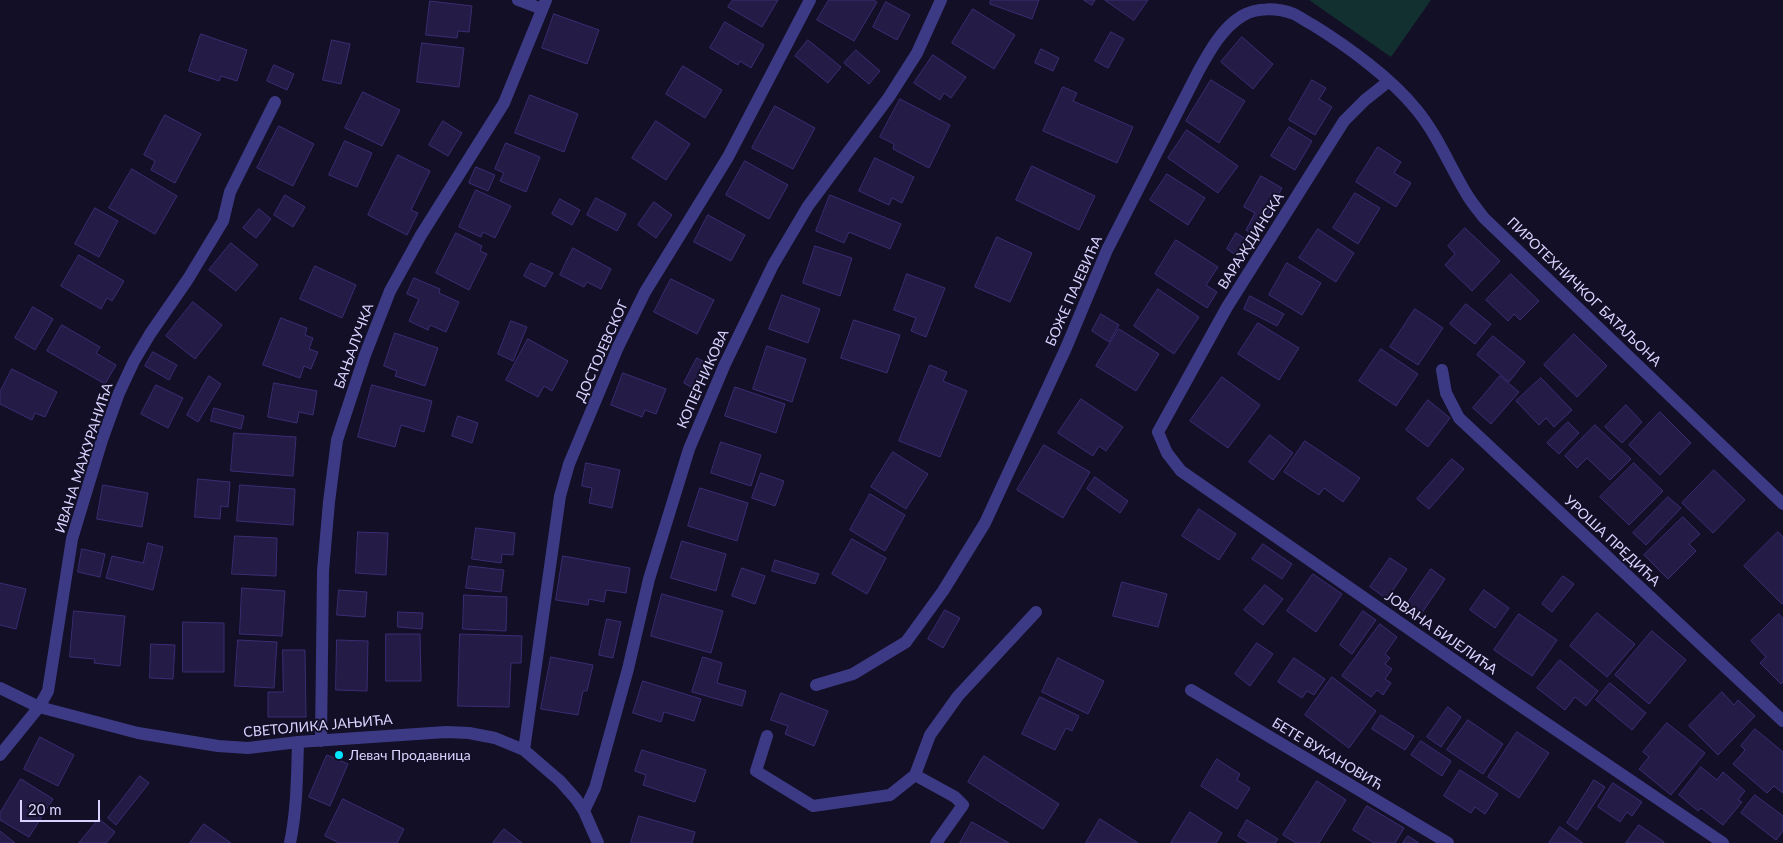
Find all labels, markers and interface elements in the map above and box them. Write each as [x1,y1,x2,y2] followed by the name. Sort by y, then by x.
[1215,190,1287,292] street label: ВАРАЖДИНСКА
[1504,214,1664,370] street label: ПИРОТЕХНИЧКОГ БАТАЉОНА
[1042,233,1106,349] street label: БОЖЕ ПАЈЕВИЋА
[572,297,632,405] street label: ДОСТОЈЕВСКОГ
[331,301,377,391] street label: БАЊАЛУЧКА
[674,327,732,431] street label: КОПЕРНИКОВА
[52,381,116,535] street label: ИВАНА МАЖУРАНИЋА
[1561,492,1663,590] street label: УРОША ПРЕДИЋА
[1382,588,1500,678] street label: ЈОВАНА БИЈЕЛИЋА
[243,711,393,741] street label: СВЕТОЛИКА ЈАЊИЋА
[1269,715,1385,793] street label: БЕТЕ ВУКАНОВИЋ
[349,747,471,763] place label: Левач Продавница
[333,749,345,761] marker: Левач Продавница
[22,790,102,822] scale bar
[28,800,62,818] text: 20 m

